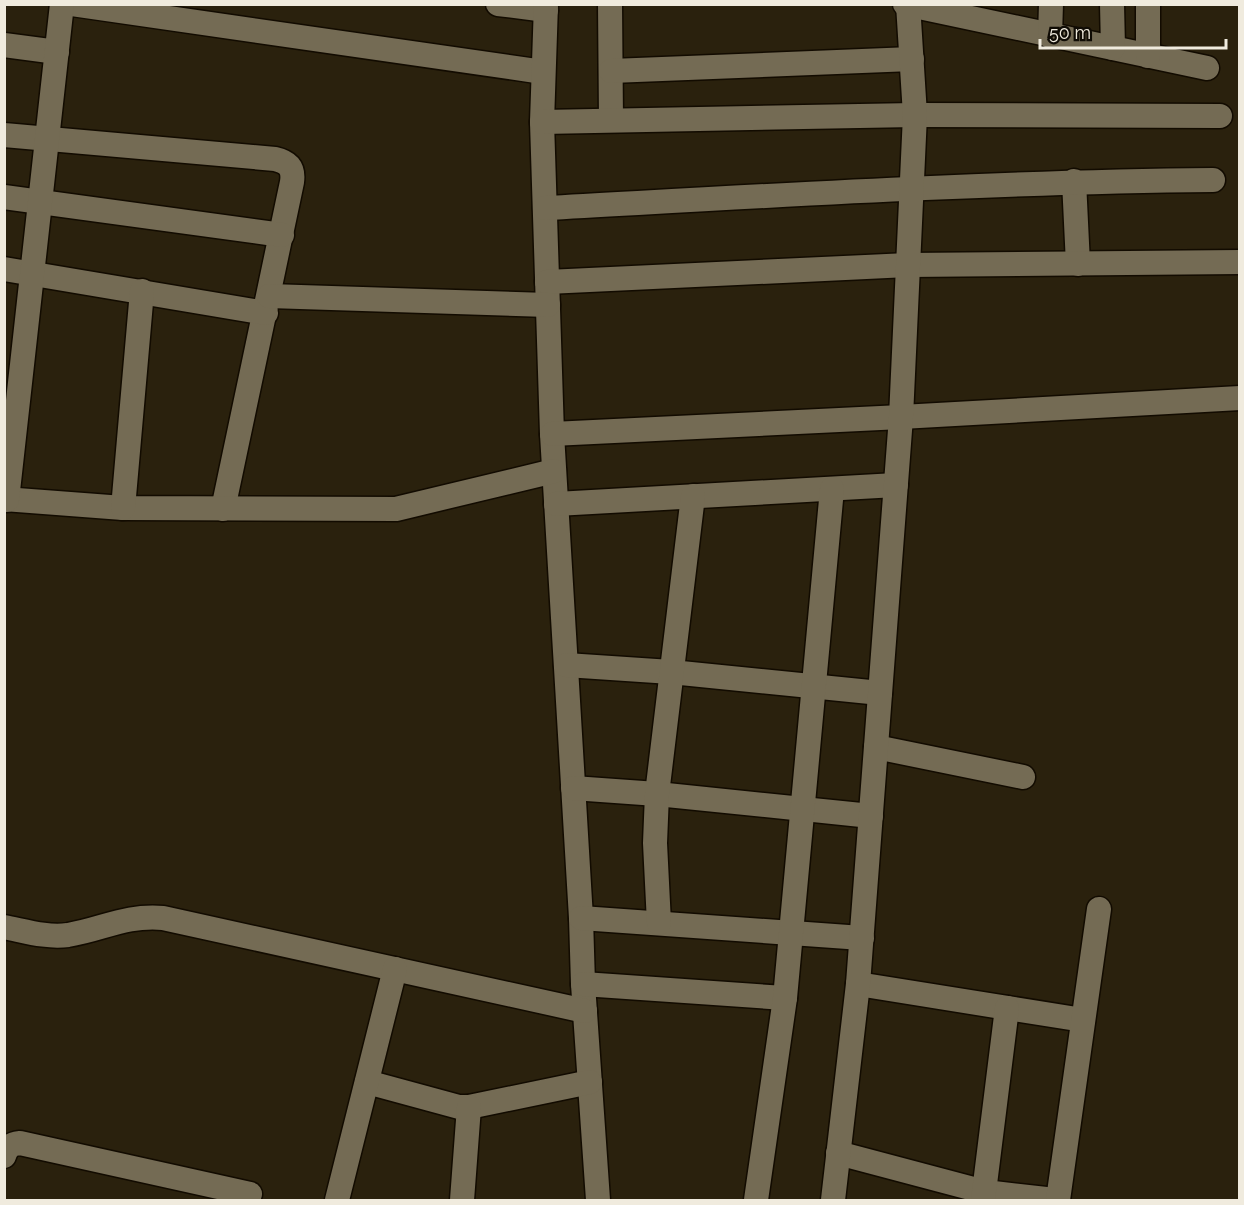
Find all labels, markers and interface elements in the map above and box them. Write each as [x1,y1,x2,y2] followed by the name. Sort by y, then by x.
[1040,12,1226,50] scale bar
[1049,22,1091,43] text: 50 m

